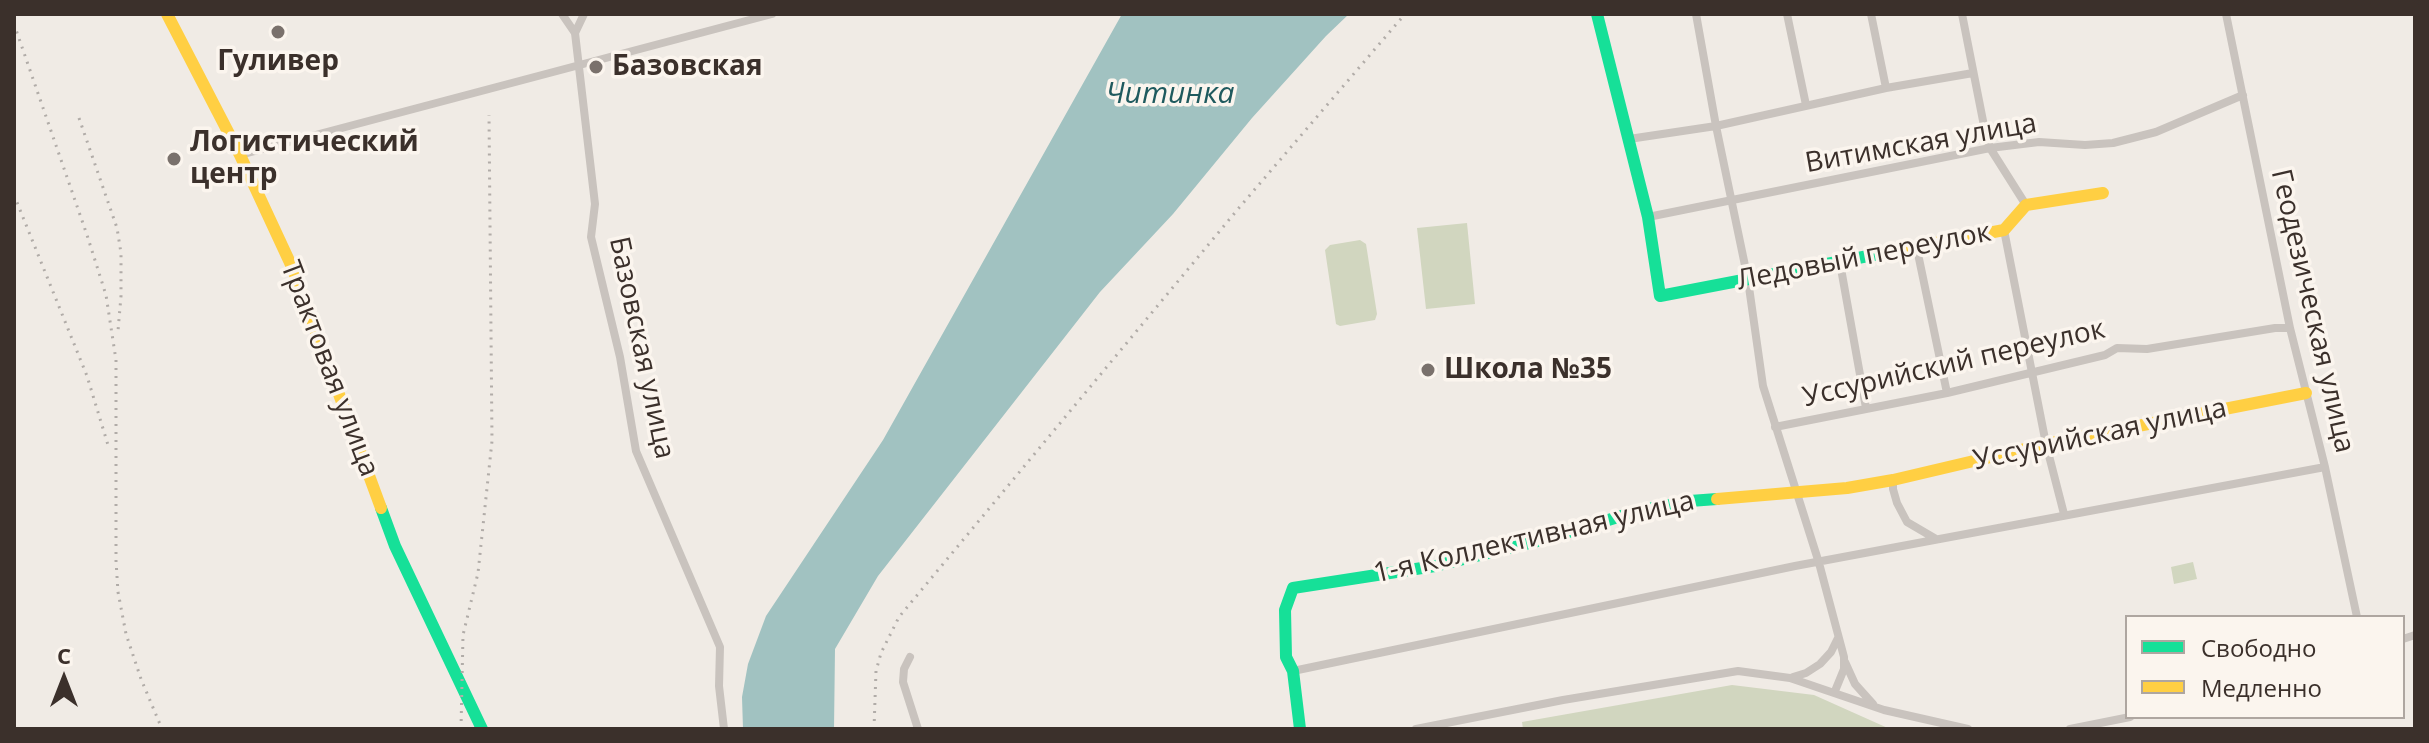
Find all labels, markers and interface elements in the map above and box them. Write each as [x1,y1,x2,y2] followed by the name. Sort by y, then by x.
[269,23,287,41] marker: Гуливер
[217,45,339,79] place label: Гуливер
[612,50,763,84] place label: Базовская
[587,58,605,76] marker: Базовская
[1105,76,1235,112] water label: Читинка
[1803,107,2039,181] street label: Витимская улица
[190,126,419,192] place label: Логистический центр
[165,150,183,168] marker: Логистический центр
[2263,166,2361,456] street label: Геодезическая улица
[1734,216,1994,298] street label: Ледовый переулок
[601,234,681,462] street label: Базовская улица
[272,257,386,481] street label: Трактовая улица
[1800,313,2108,415] street label: Уссурийский переулок
[1444,353,1612,387] place label: Школа №35
[1419,361,1437,379] marker: Школа №35
[1970,392,2230,478] street label: Уссурийская улица
[1370,485,1698,591] street label: 1-я Коллективная улица
[2125,615,2405,719] legend
[2201,631,2316,664] text: Свободно
[24,639,104,719] north arrow
[57,640,71,670] text: С
[2201,671,2322,704] text: Медленно

